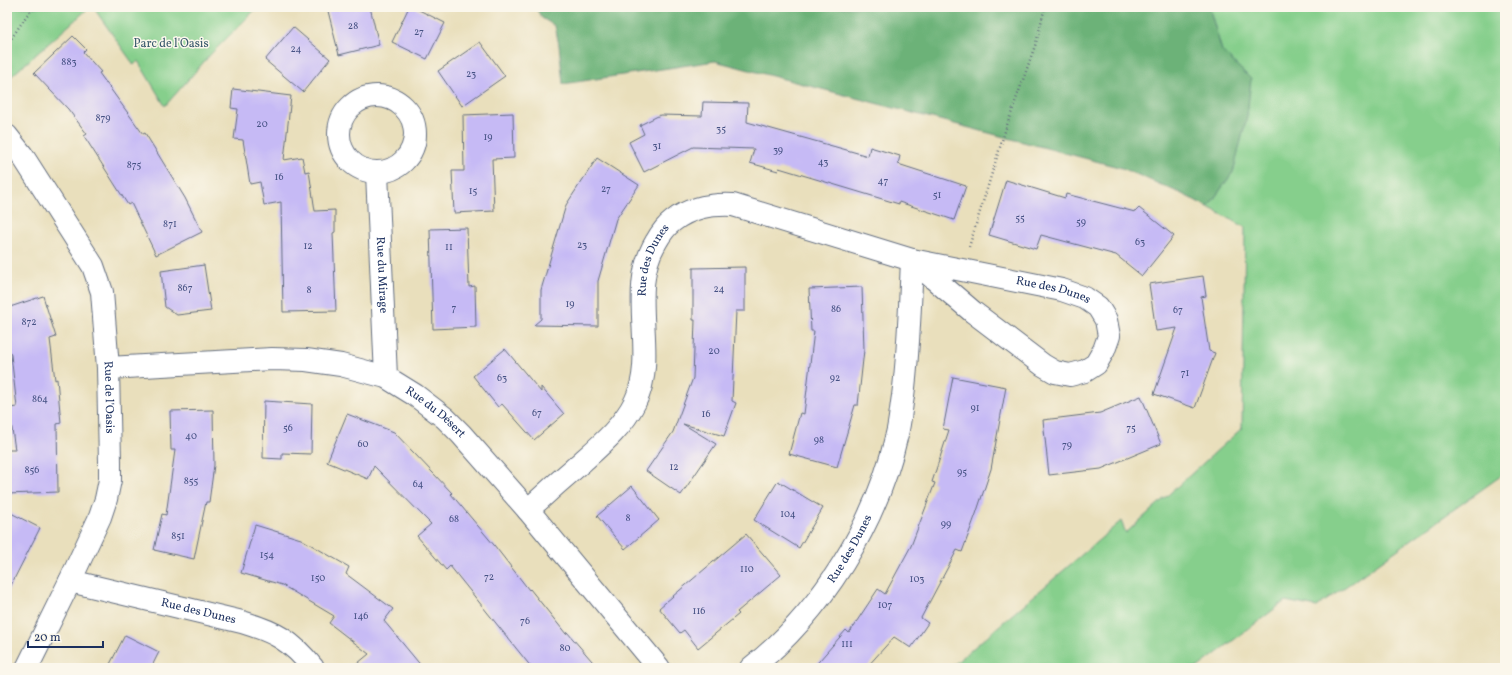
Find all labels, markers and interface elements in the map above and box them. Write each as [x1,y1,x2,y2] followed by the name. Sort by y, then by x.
[348,19,358,33] house number: 28
[414,25,424,39] house number: 27
[133,36,209,52] park label: Parc de l'Oasis
[290,42,302,56] house number: 24
[61,55,77,69] house number: 883
[466,67,476,81] house number: 23
[95,111,111,125] house number: 879
[256,117,268,131] house number: 20
[716,122,726,136] house number: 35
[483,130,493,144] house number: 19
[652,139,662,153] house number: 31
[773,143,783,157] house number: 39
[818,155,828,169] house number: 43
[127,158,142,172] house number: 875
[275,170,283,184] house number: 16
[878,174,889,188] house number: 47
[601,182,611,196] house number: 27
[469,184,478,198] house number: 15
[933,188,941,202] house number: 51
[1015,211,1025,225] house number: 55
[1076,215,1086,229] house number: 59
[163,217,177,231] house number: 871
[634,220,673,297] street label: Rue des Dunes
[1135,235,1145,249] house number: 63
[372,236,391,314] street label: Rue du Mirage
[577,238,587,252] house number: 23
[303,239,313,253] house number: 12
[445,240,453,254] house number: 11
[1015,273,1094,308] street label: Rue des Dunes
[178,281,193,295] house number: 867
[713,282,725,296] house number: 24
[306,283,312,297] house number: 8
[565,297,575,311] house number: 19
[452,301,457,315] house number: 7
[831,302,841,316] house number: 86
[1173,303,1183,317] house number: 67
[21,315,37,329] house number: 872
[708,344,720,358] house number: 20
[99,360,117,434] street label: Rue de l'Oasis
[1181,366,1189,380] house number: 71
[497,371,507,385] house number: 63
[830,371,840,385] house number: 92
[402,383,469,442] street label: Rue du Désert
[32,392,48,406] house number: 864
[970,401,980,415] house number: 91
[532,406,542,420] house number: 67
[702,407,710,421] house number: 16
[283,421,293,435] house number: 56
[1126,421,1136,435] house number: 75
[185,429,197,443] house number: 40
[814,433,824,447] house number: 98
[357,437,369,451] house number: 60
[1062,438,1072,452] house number: 79
[669,460,679,474] house number: 12
[25,463,39,477] house number: 856
[957,465,967,479] house number: 95
[184,474,198,488] house number: 855
[413,477,423,491] house number: 64
[780,507,796,521] house number: 104
[625,511,631,525] house number: 8
[449,512,459,526] house number: 68
[824,512,876,587] street label: Rue des Dunes
[941,517,951,531] house number: 99
[171,529,185,543] house number: 851
[260,548,274,562] house number: 154
[740,562,754,576] house number: 110
[484,570,494,584] house number: 72
[311,571,325,585] house number: 150
[910,572,924,586] house number: 103
[159,595,238,628] street label: Rue des Dunes
[878,598,893,612] house number: 107
[693,604,705,618] house number: 116
[354,609,368,623] house number: 146
[520,614,530,628] house number: 76
[28,623,103,649] scale bar
[34,630,61,646] text: 20 m
[841,637,853,651] house number: 111
[559,641,571,655] house number: 80

